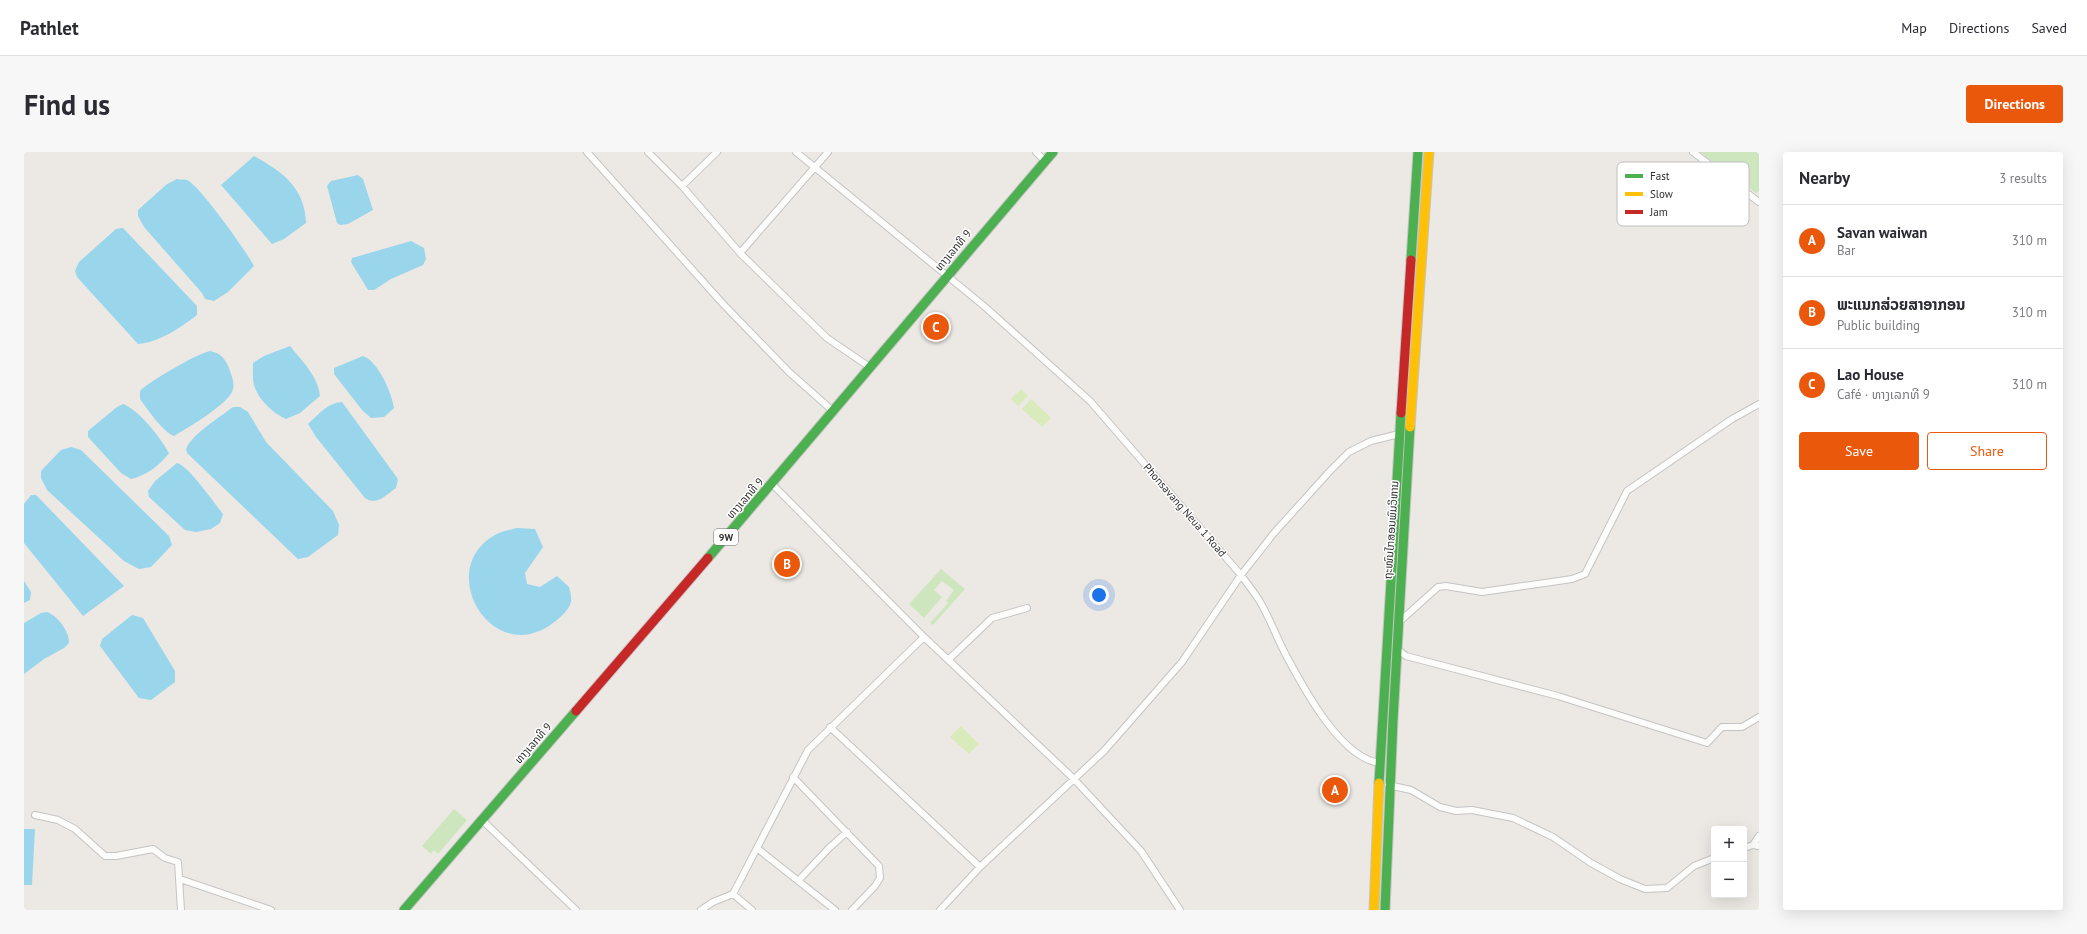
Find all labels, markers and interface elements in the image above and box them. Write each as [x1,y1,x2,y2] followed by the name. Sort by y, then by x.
[20,16,79,40] text: Pathlet
[1901,19,1927,37] text: Map
[1949,19,2009,37] text: Directions
[2031,19,2067,37] text: Saved
[1966,85,2063,123] button: Directions
[24,86,110,123] text: Find us
[1617,162,1749,226] legend
[1799,167,1850,189] text: Nearby
[1650,169,1670,183] text: Fast
[1999,170,2047,187] text: 3 results
[1650,187,1673,201] text: Slow
[1649,205,1668,219] text: Jam
[1837,223,1927,242] text: Savan waiwan
[932,227,974,273] street label: ທາງເລກທີ 9
[1808,232,1816,249] text: A
[2012,232,2047,249] text: 310 m
[1837,242,1855,259] text: Bar
[1837,295,1965,314] text: ພະແນກສ່ວຍສາອາກອນ
[1808,304,1816,321] text: B
[2012,304,2047,321] text: 310 m
[923,312,949,342] pin: C
[1837,317,1920,334] text: Public building
[1837,365,1904,384] text: Lao House
[1808,376,1816,393] text: C
[2012,376,2047,393] text: 310 m
[1837,386,1930,403] text: Café · ທາງເລກທີ 9
[1799,432,1919,470] button: Save
[1927,432,2047,470] button: Share
[1141,460,1229,560] street label: Phonsavang Neua 1 Road
[724,475,766,521] street label: ທາງເລກທີ 9
[1381,480,1401,580] street label: ຖະໜົນໄກສອນພົມວິຫານ
[714,529,738,545] road number: 9W
[774,549,800,579] pin: B
[1089,585,1109,605] your location
[512,720,554,766] street label: ທາງເລກທີ 9
[1322,775,1348,805] pin: A
[1711,826,1747,898] map controls
[1711,826,1747,862] button: +
[1711,862,1747,898] button: −

